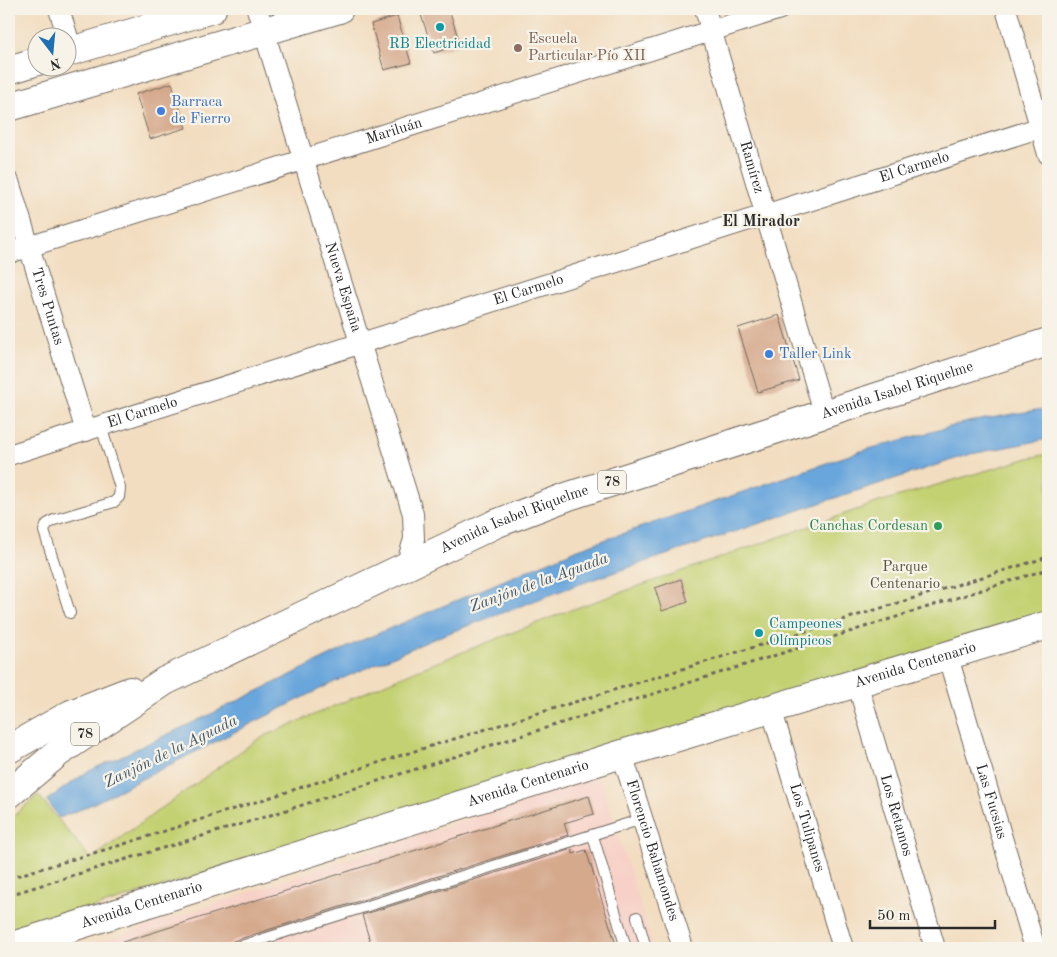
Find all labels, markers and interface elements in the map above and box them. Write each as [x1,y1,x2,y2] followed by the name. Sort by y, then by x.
[434,21,446,33] marker: RB Electricidad
[28,28,78,78] north arrow
[528,32,646,64] place label: Escuela Particular Pío XII
[389,37,491,52] place label: RB Electricidad
[512,42,524,54] marker: Escuela Particular Pío XII
[48,55,62,72] text: N
[171,95,231,127] place label: Barraca de Fierro
[155,105,167,117] marker: Barraca de Fierro
[364,115,424,147] street label: Mariluán
[737,139,766,195] street label: Ramírez
[878,149,951,186] street label: El Carmelo
[722,214,800,230] district label: El Mirador
[322,240,364,334] street label: Nueva España
[28,266,66,347] street label: Tres Puntas
[492,272,565,308] street label: El Carmelo
[779,347,852,362] place label: Taller Link
[763,348,775,360] marker: Taller Link
[819,359,975,422] street label: Avenida Isabel Riquelme
[106,394,179,431] street label: El Carmelo
[598,471,626,494] road number: 78
[438,483,591,557] street label: Avenida Isabel Riquelme
[809,519,928,534] place label: Canchas Cordesan
[932,520,944,532] marker: Canchas Cordesan
[468,550,611,616] water label: Zanjón de la Aguada
[870,560,940,592] park label: Parque Centenario
[769,617,842,649] place label: Campeones Olímpicos
[753,627,765,639] marker: Campeones Olímpicos
[852,640,978,691] street label: Avenida Centenario
[102,713,241,791] water label: Zanjón de la Aguada
[71,722,99,746] road number: 78
[465,757,591,810] street label: Avenida Centenario
[973,762,1009,841] street label: Las Fucsias
[877,773,915,858] street label: Los Retamos
[623,778,682,923] street label: Florencio Bahamondes
[787,782,827,874] street label: Los Tulipanes
[79,879,204,931] street label: Avenida Centenario
[870,897,994,929] scale bar
[877,909,911,924] text: 50 m

